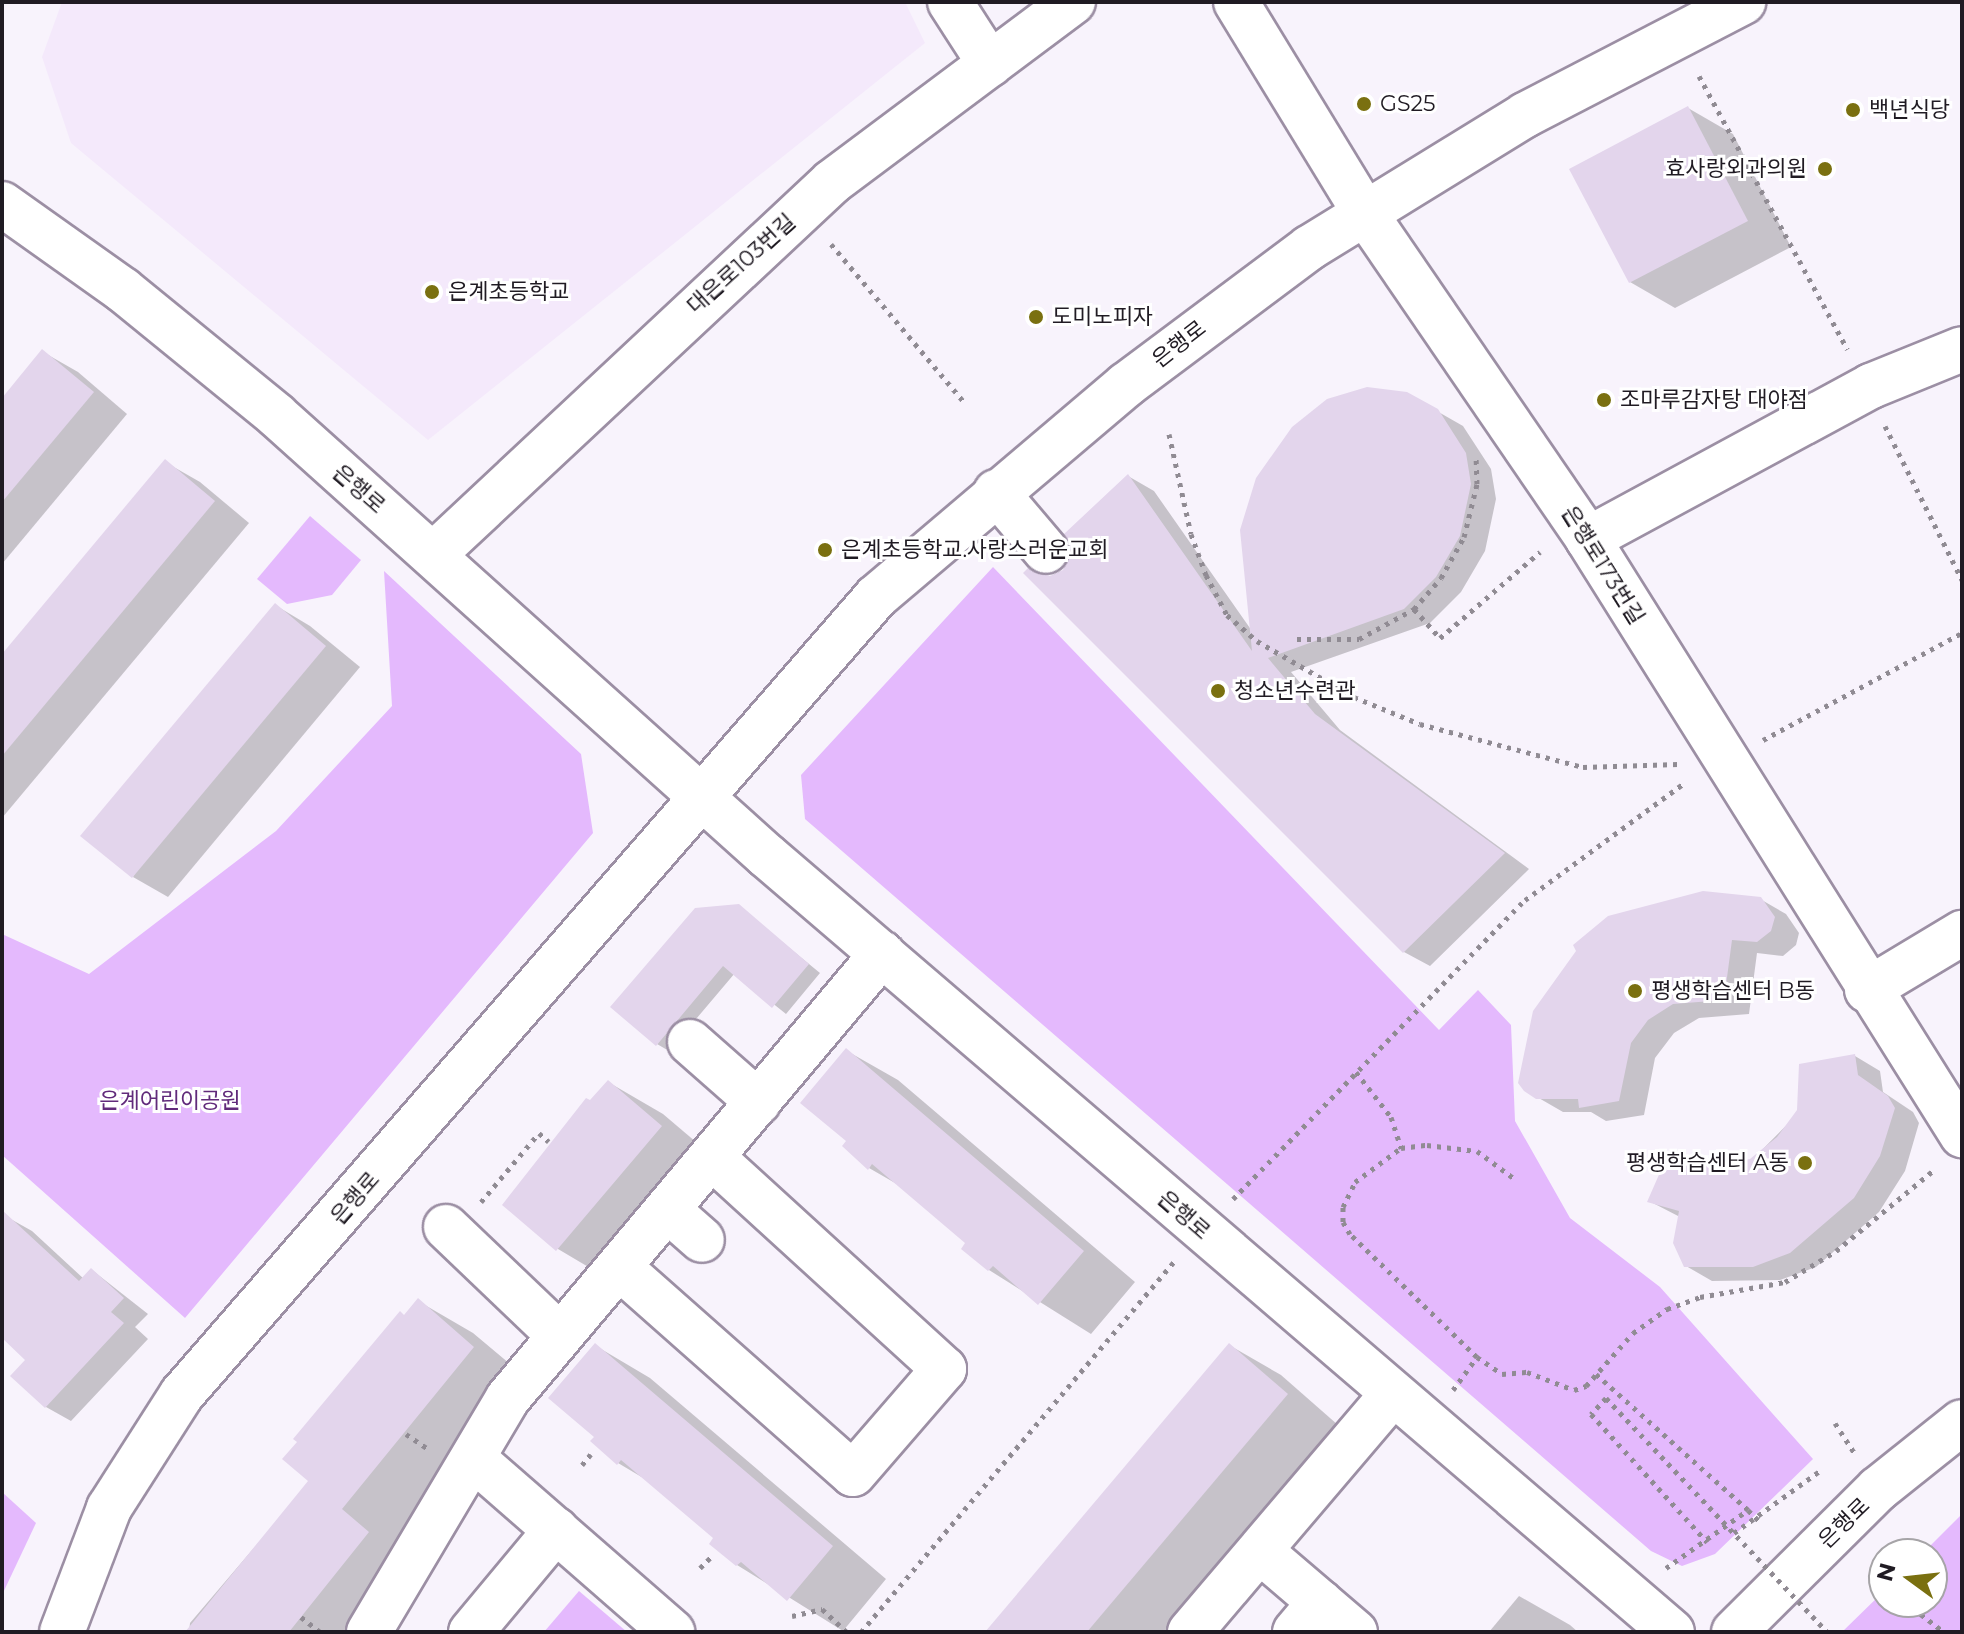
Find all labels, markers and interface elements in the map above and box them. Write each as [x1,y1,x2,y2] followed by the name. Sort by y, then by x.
[1380,91,1435,117] place label: GS25
[1355,95,1373,113] marker: GS25
[1869,97,1950,123] place label: 백년식당
[1844,101,1862,119] marker: 백년식당
[1665,156,1807,182] place label: 효사랑외과의원
[1814,158,1836,180] marker: 효사랑외과의원
[682,209,800,319] street label: 대은로103번길
[448,279,569,305] place label: 은계초등학교
[423,283,441,301] marker: 은계초등학교
[1052,304,1153,330] place label: 도미노피자
[1027,308,1045,326] marker: 도미노피자
[1147,315,1211,373] street label: 은행로
[1620,387,1808,413] place label: 조마루감자탕 대야점
[1595,391,1613,409] marker: 조마루감자탕 대야점
[327,459,391,519] street label: 은행로
[1556,501,1650,629] street label: 은행로173번길
[841,537,1109,563] place label: 은계초등학교.사랑스러운교회
[816,541,834,559] marker: 은계초등학교.사랑스러운교회
[1234,678,1355,704] place label: 청소년수련관
[1209,682,1227,700] marker: 청소년수련관
[1651,978,1815,1004] place label: 평생학습센터 B동
[1626,982,1644,1000] marker: 평생학습센터 B동
[99,1088,241,1114] park label: 은계어린이공원
[1626,1150,1789,1176] place label: 평생학습센터 A동
[1796,1154,1814,1172] marker: 평생학습센터 A동
[325,1166,385,1230] street label: 은행로
[1152,1185,1216,1245] street label: 은행로
[1813,1492,1875,1554] street label: 은행로
[1868,1538,1948,1618] north arrow
[1871,1560,1902,1584] text: N

